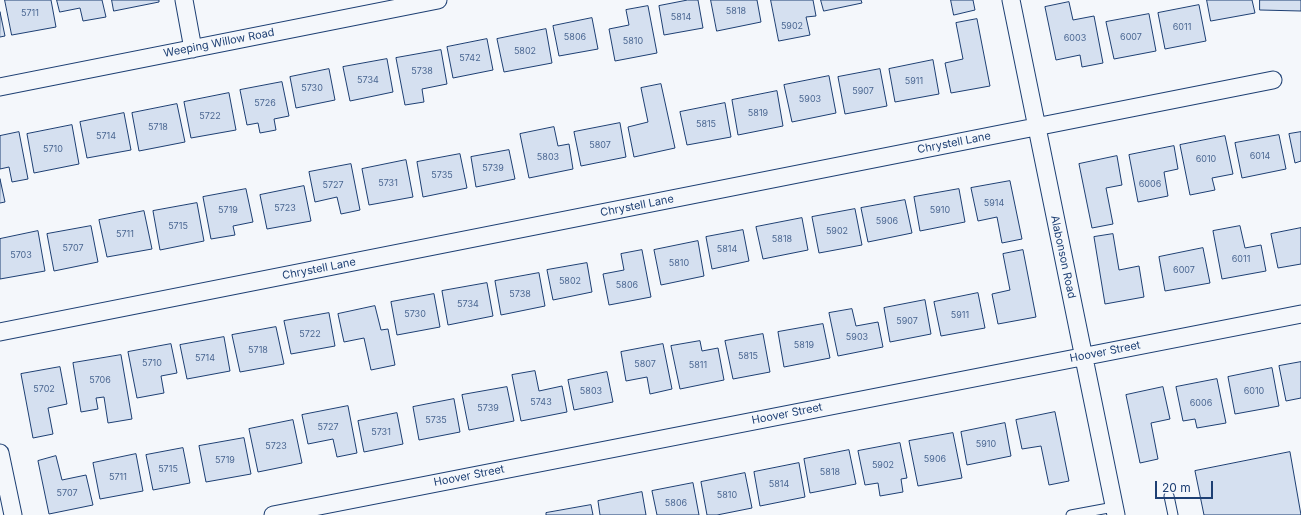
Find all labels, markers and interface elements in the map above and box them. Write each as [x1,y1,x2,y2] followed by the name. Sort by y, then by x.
[726,6,746,16] house number: 5818
[21,8,39,18] house number: 5711
[671,12,691,22] house number: 5814
[781,21,803,31] house number: 5902
[1173,22,1191,32] house number: 6011
[162,26,276,60] street label: Weeping Willow Road
[564,32,586,42] house number: 5806
[1120,32,1142,42] house number: 6007
[1064,33,1086,43] house number: 6003
[623,36,643,46] house number: 5810
[514,46,536,56] house number: 5802
[459,53,481,63] house number: 5742
[411,66,433,76] house number: 5738
[357,75,379,85] house number: 5734
[905,76,923,86] house number: 5911
[301,83,323,93] house number: 5730
[852,86,874,96] house number: 5907
[799,94,821,104] house number: 5903
[254,98,276,108] house number: 5726
[748,108,768,118] house number: 5819
[199,111,221,121] house number: 5722
[696,119,716,129] house number: 5815
[148,122,168,132] house number: 5718
[916,129,992,157] street label: Chrystell Lane
[96,131,116,141] house number: 5714
[589,140,611,150] house number: 5807
[43,144,63,154] house number: 5710
[1250,151,1270,161] house number: 6014
[537,152,559,162] house number: 5803
[1196,154,1216,164] house number: 6010
[482,163,504,173] house number: 5739
[431,170,453,180] house number: 5735
[378,178,398,188] house number: 5731
[1139,179,1161,189] house number: 6006
[322,180,344,190] house number: 5727
[599,192,675,220] street label: Chrystell Lane
[984,198,1004,208] house number: 5914
[274,203,296,213] house number: 5723
[218,205,238,215] house number: 5719
[930,205,950,215] house number: 5910
[1048,214,1078,300] street label: Alabonson Road
[876,216,898,226] house number: 5906
[168,221,188,231] house number: 5715
[826,226,848,236] house number: 5902
[116,229,134,239] house number: 5711
[772,234,792,244] house number: 5818
[62,243,84,253] house number: 5707
[717,244,737,254] house number: 5814
[10,250,32,260] house number: 5703
[1232,254,1250,264] house number: 6011
[281,255,357,283] street label: Chrystell Lane
[669,258,689,268] house number: 5810
[1173,265,1195,275] house number: 6007
[559,276,581,286] house number: 5802
[616,280,638,290] house number: 5806
[509,289,531,299] house number: 5738
[457,299,479,309] house number: 5734
[404,309,426,319] house number: 5730
[951,310,969,320] house number: 5911
[896,316,918,326] house number: 5907
[299,329,321,339] house number: 5722
[846,332,868,342] house number: 5903
[1068,339,1142,365] street label: Hoover Street
[794,340,814,350] house number: 5819
[248,345,268,355] house number: 5718
[738,351,758,361] house number: 5815
[195,353,215,363] house number: 5714
[142,358,162,368] house number: 5710
[634,359,656,369] house number: 5807
[689,360,707,370] house number: 5811
[89,375,111,385] house number: 5706
[33,384,55,394] house number: 5702
[580,386,602,396] house number: 5803
[1244,386,1264,396] house number: 6010
[530,397,552,407] house number: 5743
[1190,398,1212,408] house number: 6006
[750,401,824,427] street label: Hoover Street
[477,403,499,413] house number: 5739
[425,415,447,425] house number: 5735
[317,422,339,432] house number: 5727
[371,427,391,437] house number: 5731
[976,439,996,449] house number: 5910
[265,441,287,451] house number: 5723
[924,454,946,464] house number: 5906
[215,455,235,465] house number: 5719
[872,460,894,470] house number: 5902
[432,463,506,489] street label: Hoover Street
[158,464,178,474] house number: 5715
[820,467,840,477] house number: 5818
[109,472,127,482] house number: 5711
[1157,473,1215,499] scale bar
[769,479,789,489] house number: 5814
[1162,480,1191,495] text: 20 m
[56,488,78,498] house number: 5707
[717,490,737,500] house number: 5810
[665,498,687,508] house number: 5806

